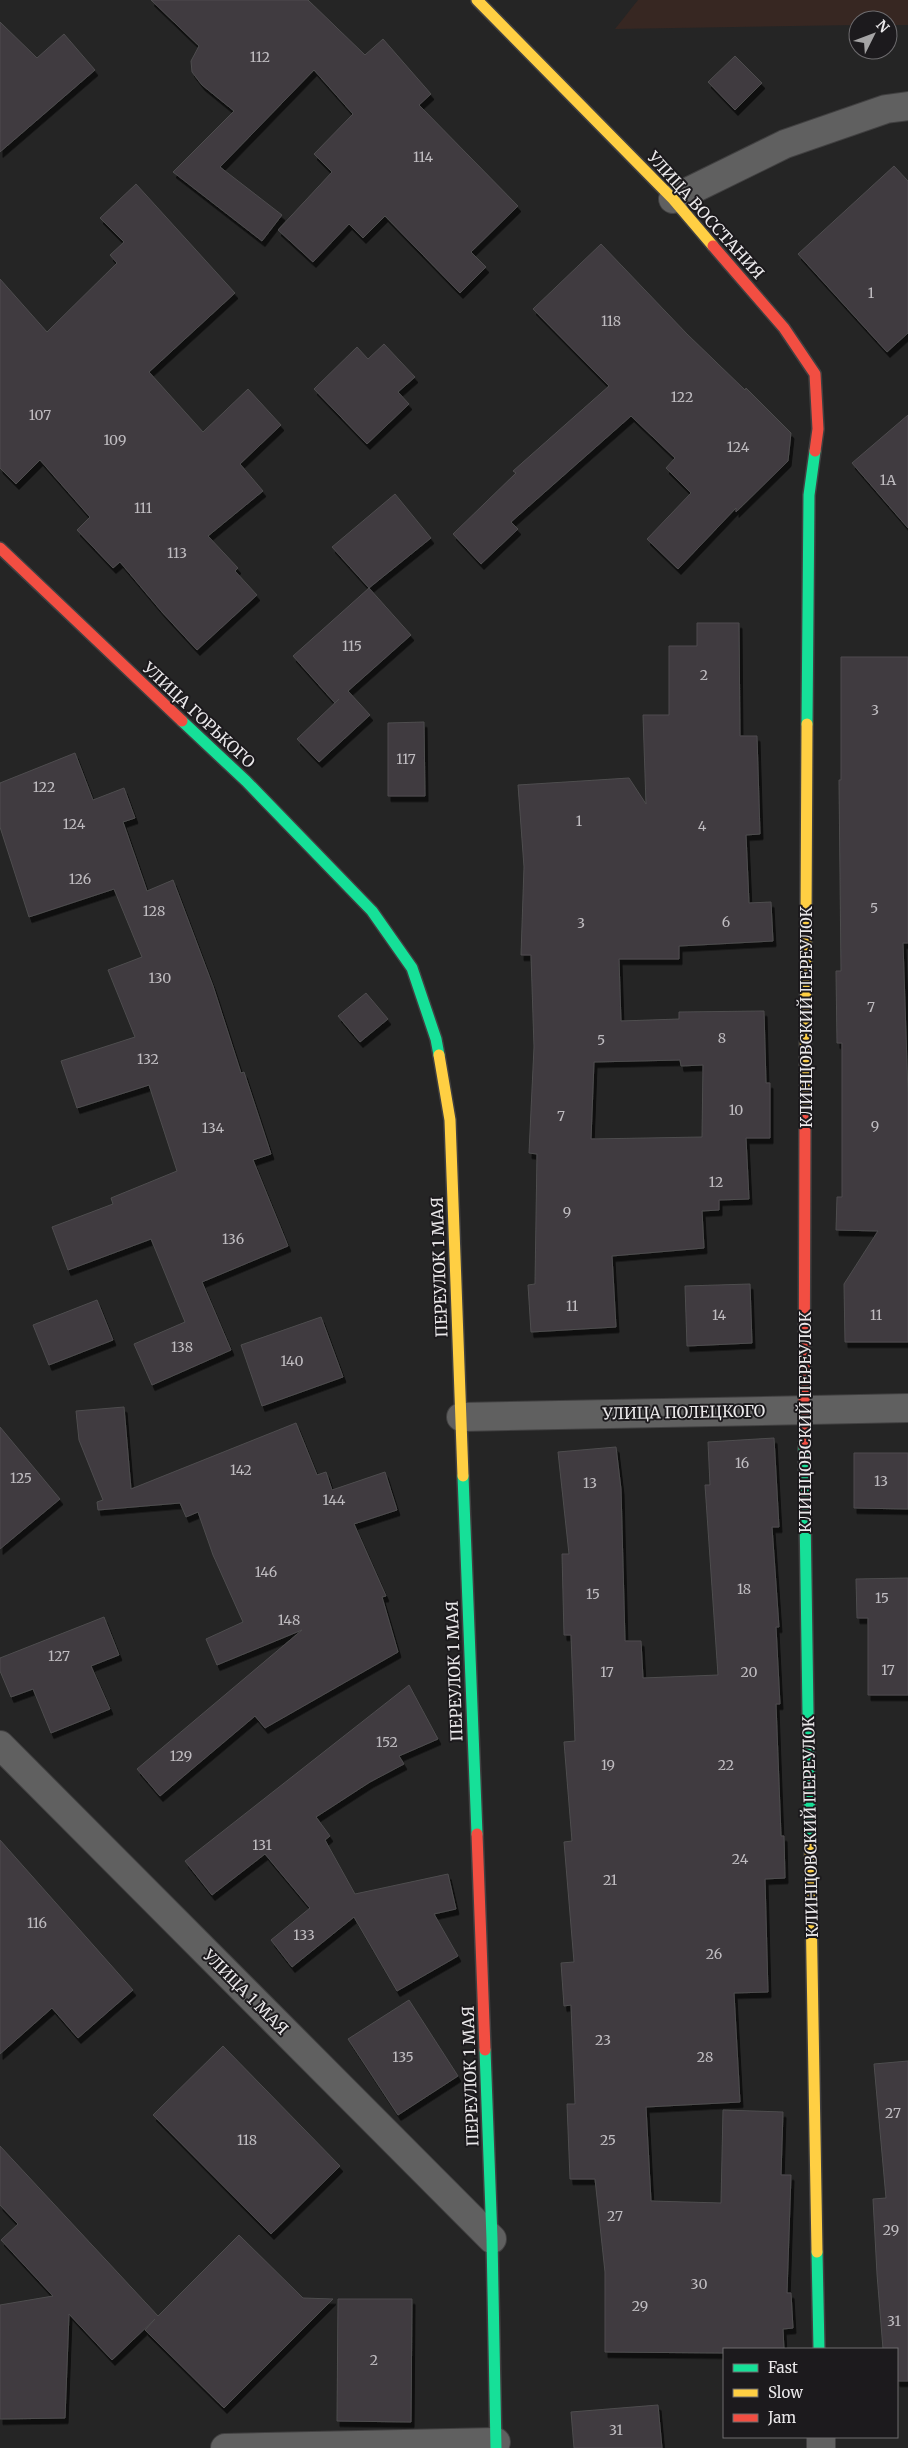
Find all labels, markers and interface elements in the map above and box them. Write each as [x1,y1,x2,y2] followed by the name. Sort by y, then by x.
[848,10,898,60] north arrow
[872,16,893,36] text: N
[250,48,270,66] house number: 112
[643,146,769,283] street label: УЛИЦА ВОССТАНИЯ
[413,148,433,166] house number: 114
[868,284,874,302] house number: 1
[601,312,621,330] house number: 118
[671,388,693,406] house number: 122
[29,406,51,424] house number: 107
[103,431,127,449] house number: 109
[727,438,750,456] house number: 124
[880,471,896,489] house number: 1А
[134,499,152,517] house number: 111
[167,544,187,562] house number: 113
[342,637,362,655] house number: 115
[138,657,260,772] street label: УЛИЦА ГОРЬКОГО
[700,666,708,684] house number: 2
[871,701,879,719] house number: 3
[396,750,416,768] house number: 117
[33,778,55,796] house number: 122
[576,812,582,830] house number: 1
[63,815,86,833] house number: 124
[698,817,707,835] house number: 4
[69,870,91,888] house number: 126
[870,899,878,917] house number: 5
[143,902,165,920] house number: 128
[796,905,816,1128] street label: КЛИНЦОВСКИЙ ПЕРЕУЛОК
[722,913,730,931] house number: 6
[577,914,585,932] house number: 3
[149,969,171,987] house number: 130
[867,998,875,1016] house number: 7
[718,1029,726,1047] house number: 8
[597,1031,605,1049] house number: 5
[137,1050,159,1068] house number: 132
[729,1101,743,1119] house number: 10
[557,1107,565,1125] house number: 7
[871,1117,879,1135] house number: 9
[202,1119,225,1137] house number: 134
[709,1173,723,1191] house number: 12
[427,1196,451,1338] street label: ПЕРЕУЛОК 1 МАЯ
[563,1203,571,1221] house number: 9
[222,1230,244,1248] house number: 136
[566,1297,578,1315] house number: 11
[712,1306,726,1324] house number: 14
[870,1306,882,1324] house number: 11
[795,1310,815,1533] street label: КЛИНЦОВСКИЙ ПЕРЕУЛОК
[171,1338,193,1356] house number: 138
[280,1352,304,1370] house number: 140
[602,1401,766,1423] street label: УЛИЦА ПОЛЕЦКОГО
[735,1454,749,1472] house number: 16
[230,1461,252,1479] house number: 142
[10,1469,32,1487] house number: 125
[874,1472,888,1490] house number: 13
[583,1474,597,1492] house number: 13
[323,1491,346,1509] house number: 144
[255,1563,277,1581] house number: 146
[737,1580,751,1598] house number: 18
[586,1585,600,1603] house number: 15
[875,1589,889,1607] house number: 15
[442,1600,466,1742] street label: ПЕРЕУЛОК 1 МАЯ
[278,1611,300,1629] house number: 148
[48,1647,70,1665] house number: 127
[881,1661,895,1679] house number: 17
[600,1663,614,1681] house number: 17
[740,1663,758,1681] house number: 20
[798,1715,822,1938] street label: КЛИНЦОВСКИЙ ПЕРЕУЛОК
[376,1733,398,1751] house number: 152
[170,1747,192,1765] house number: 129
[601,1756,615,1774] house number: 19
[718,1756,734,1774] house number: 22
[252,1836,272,1854] house number: 131
[732,1850,749,1868] house number: 24
[603,1871,617,1889] house number: 21
[27,1914,47,1932] house number: 116
[293,1926,315,1944] house number: 133
[199,1945,293,2039] street label: УЛИЦА 1 МАЯ
[706,1945,722,1963] house number: 26
[458,2005,482,2147] street label: ПЕРЕУЛОК 1 МАЯ
[595,2031,611,2049] house number: 23
[392,2048,414,2066] house number: 135
[697,2048,713,2066] house number: 28
[885,2104,901,2122] house number: 27
[237,2131,257,2149] house number: 118
[600,2131,616,2149] house number: 25
[607,2207,623,2225] house number: 27
[883,2221,899,2239] house number: 29
[691,2275,707,2293] house number: 30
[632,2297,648,2315] house number: 29
[887,2312,901,2330] house number: 31
[723,2348,898,2438] legend
[370,2351,378,2369] house number: 2
[768,2358,798,2377] text: Fast
[768,2383,803,2402] text: Slow
[767,2408,796,2427] text: Jam
[609,2421,623,2439] house number: 31

